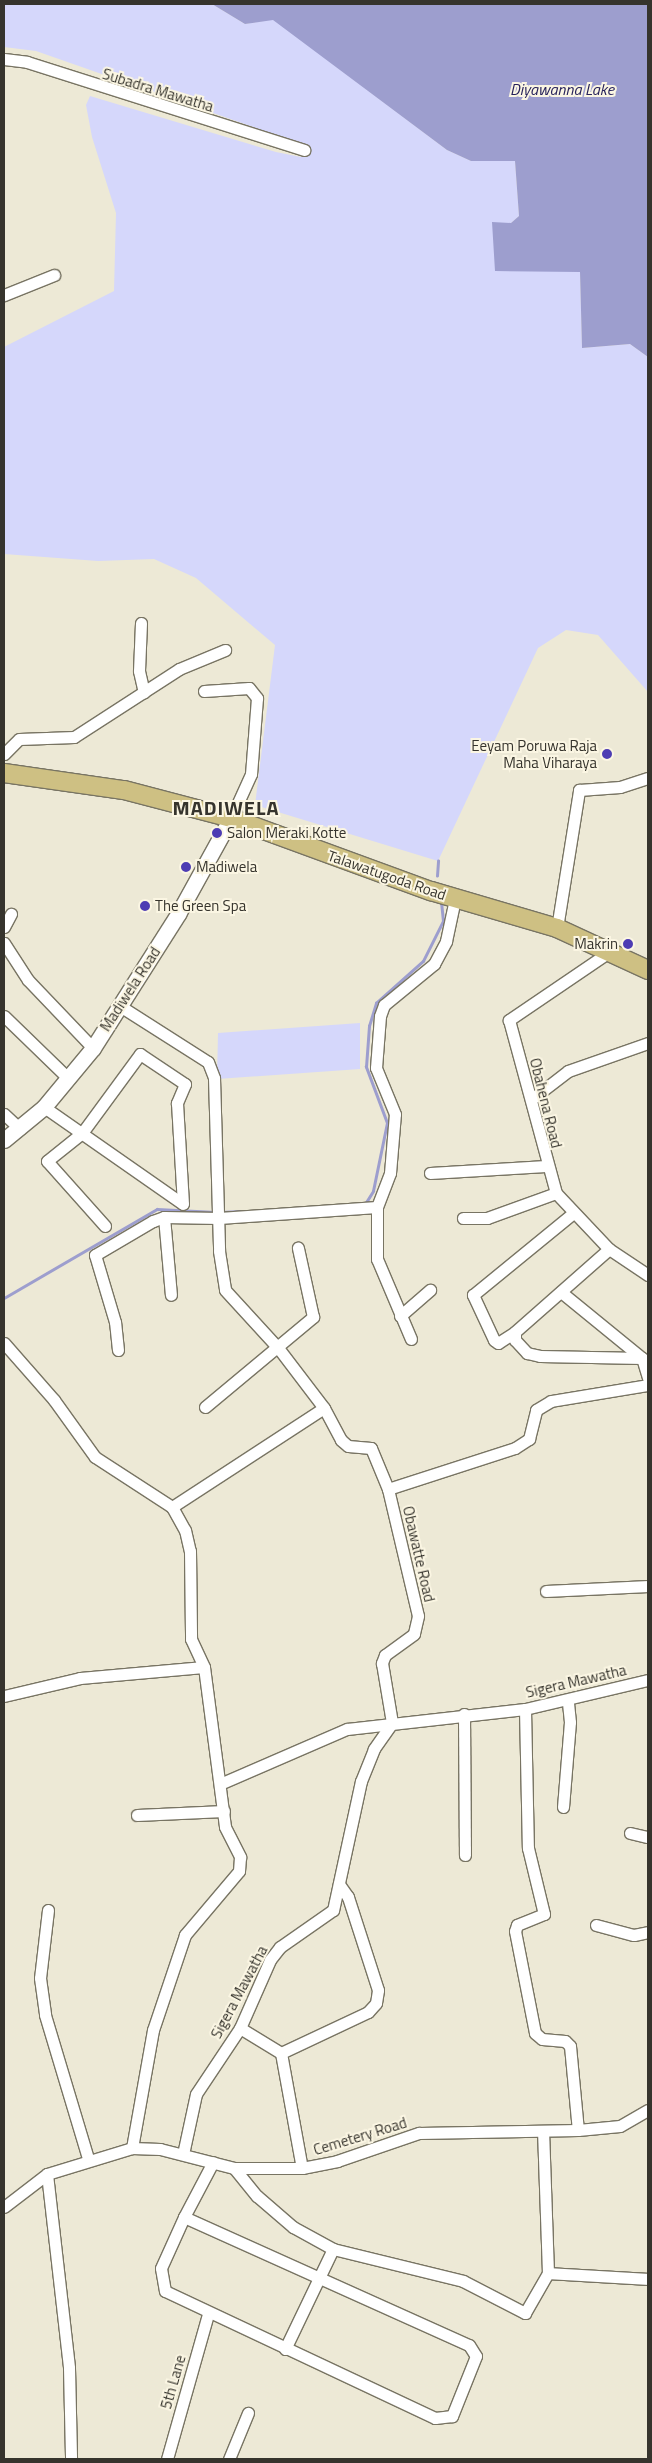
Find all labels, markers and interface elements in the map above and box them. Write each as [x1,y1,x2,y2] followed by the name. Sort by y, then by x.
[100,65,216,115] street label: Subadra Mawatha
[510,79,614,99] water label: Diyawanna Lake
[471,736,597,771] place label: Eeyam Poruwa Raja Maha Viharaya
[601,748,613,760] marker: Eeyam Poruwa Raja Maha Viharaya
[172,795,280,819] district label: MADIWELA
[227,824,346,842] place label: Salon Meraki Kotte
[211,827,223,839] marker: Salon Meraki Kotte
[325,846,449,904] street label: Talawatugoda Road
[196,858,257,876] place label: Madiwela
[180,861,192,873] marker: Madiwela
[155,897,246,915] place label: The Green Spa
[139,900,151,912] marker: The Green Spa
[574,935,618,953] place label: Makrin
[622,938,634,950] marker: Makrin
[96,943,164,1035] street label: Madiwela Road
[526,1056,566,1150] street label: Obahena Road
[399,1504,439,1604] street label: Obawatte Road
[524,1661,628,1701] street label: Sigera Mawatha
[207,1943,271,2041] street label: Sigera Mawatha
[311,2113,409,2159] street label: Cemetery Road
[157,2353,189,2411] street label: 5th Lane

